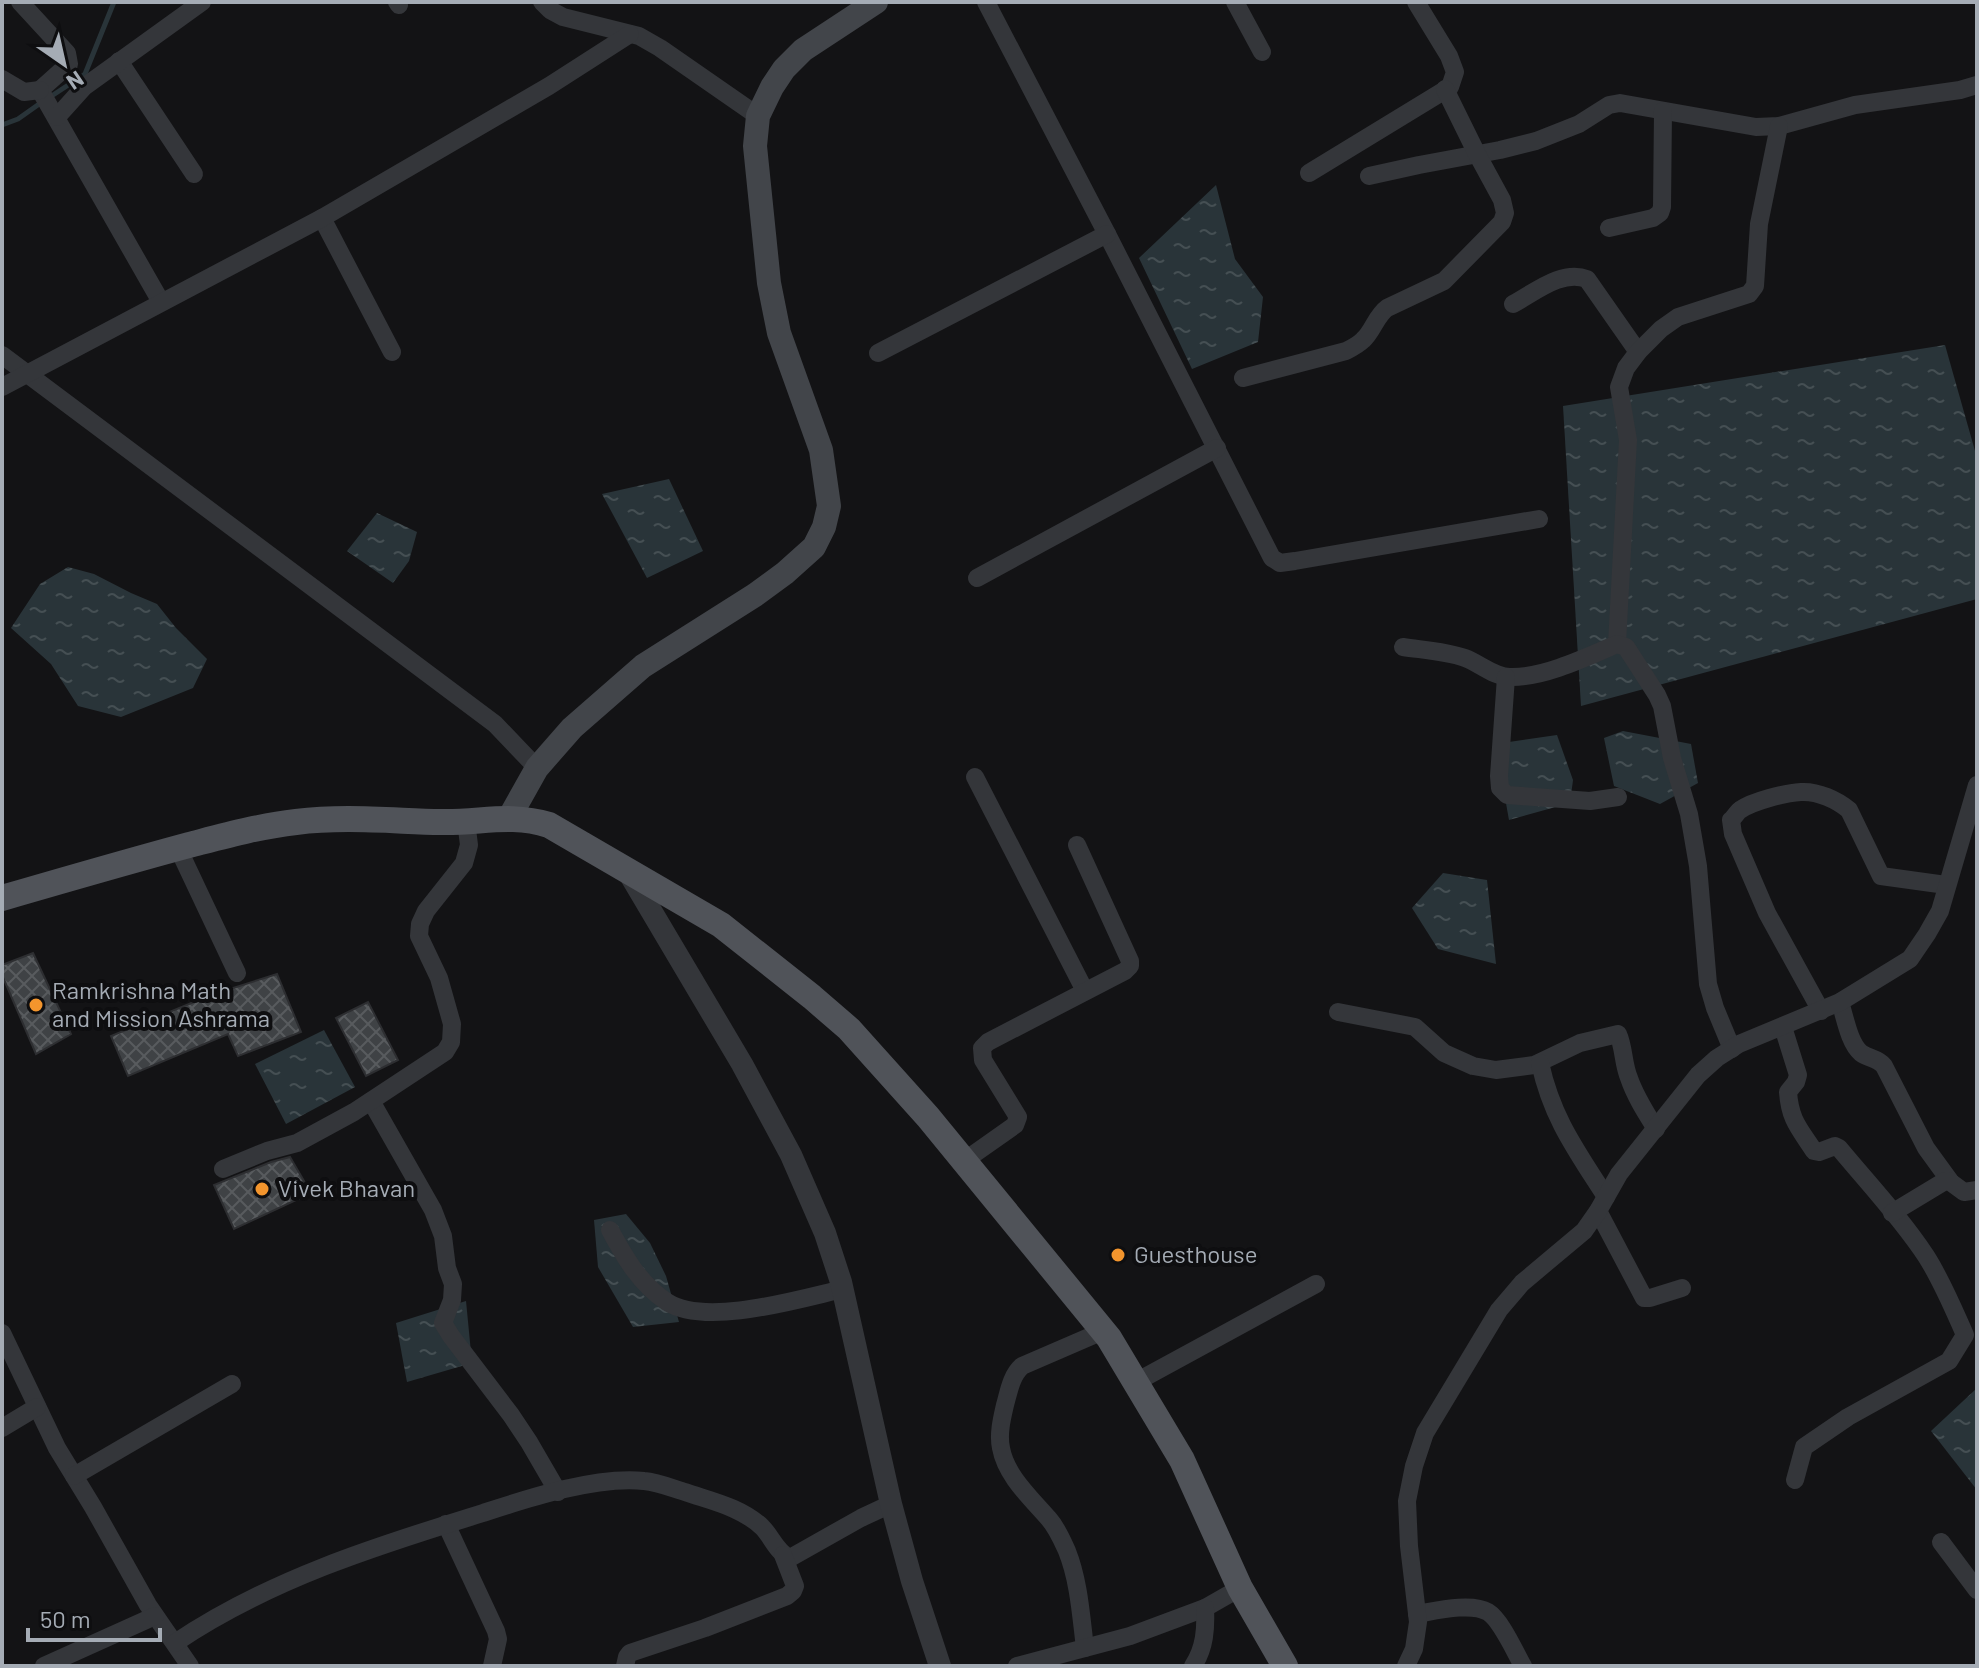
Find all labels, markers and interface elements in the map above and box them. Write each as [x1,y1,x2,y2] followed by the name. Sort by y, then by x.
[24,24,104,104] north arrow
[62,67,89,96] text: N
[52,975,270,1032] place label: Ramkrishna Math and Mission Ashrama
[27,996,45,1014] marker: Ramkrishna Math and Mission Ashrama
[278,1173,415,1202] place label: Vivek Bhavan
[253,1180,271,1198] marker: Vivek Bhavan
[1134,1239,1257,1268] place label: Guesthouse
[1109,1246,1127,1264] marker: Guesthouse
[28,1592,160,1642] scale bar
[40,1604,91,1633] text: 50 m

